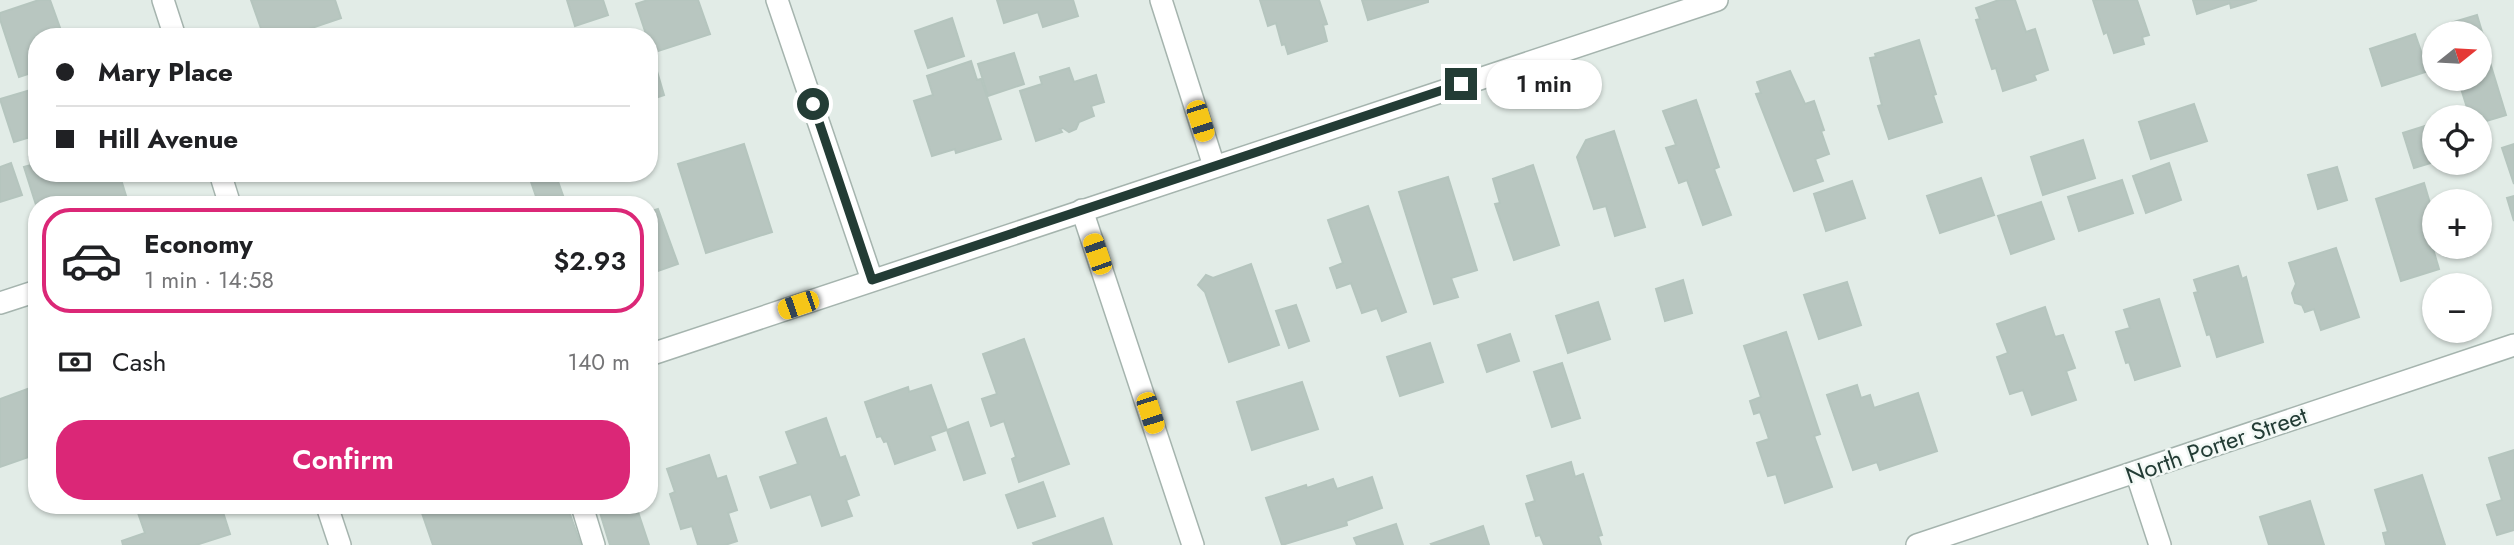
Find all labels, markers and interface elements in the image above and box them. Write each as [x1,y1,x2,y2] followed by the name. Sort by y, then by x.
[2422,21,2492,91] north arrow
[2422,21,2492,343] map controls
[98,53,233,91] text: Mary Place
[1486,60,1601,108] callout: 1 min
[1516,67,1572,101] text: 1 min
[1445,68,1477,100] route end
[797,88,829,120] route start
[1184,98,1217,144] car
[2422,105,2492,175] button: locate
[98,120,238,158] text: Hill Avenue
[2422,189,2492,259] button: +
[144,225,253,263] text: Economy
[60,229,123,292] icon: car
[1081,231,1114,277] car
[553,242,626,280] text: $2.93
[144,263,274,297] text: 1 min · 14:58
[2422,273,2492,343] button: −
[775,288,822,322] car
[56,343,94,381] icon: cash
[112,343,166,381] text: Cash
[568,345,630,379] text: 140 m
[1134,390,1167,436] car
[2120,397,2312,492] street label: North Porter Street
[56,420,630,500] button: Confirm

